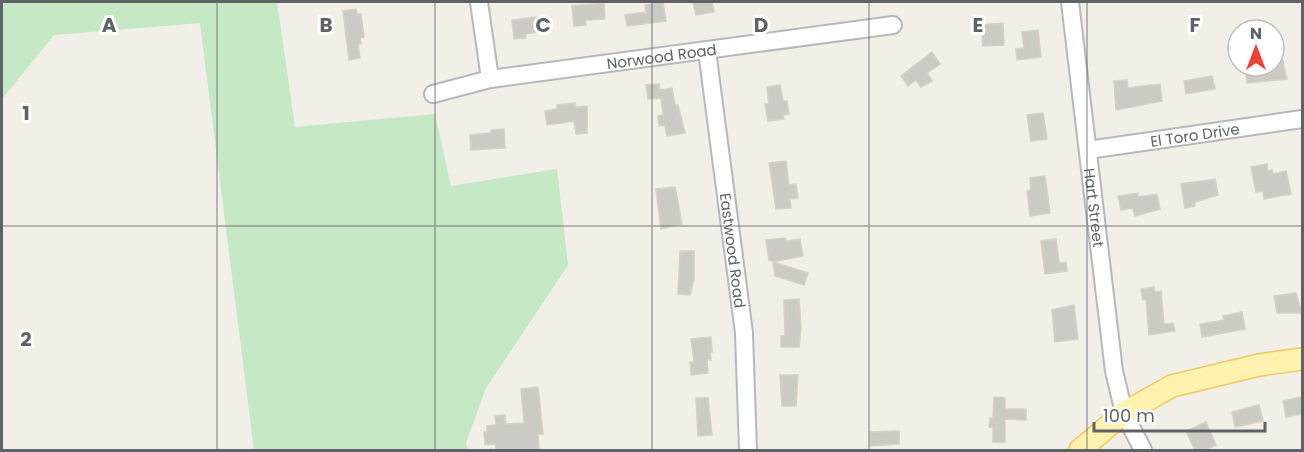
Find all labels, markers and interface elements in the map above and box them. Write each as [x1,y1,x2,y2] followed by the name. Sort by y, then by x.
[102,11,117,39] text: A
[319,11,333,39] text: B
[535,11,551,39] text: C
[754,11,768,39] text: D
[973,11,983,39] text: E
[1190,11,1201,39] text: F
[1226,18,1286,78] north arrow
[1250,22,1262,45] text: N
[605,38,718,74] street label: Norwood Road
[22,99,30,127] text: 1
[1149,118,1241,151] street label: El Toro Drive
[1079,167,1110,248] street label: Hart Street
[715,191,751,309] street label: Eastwood Road
[20,325,32,353] text: 2
[1094,395,1265,433] scale bar
[1103,403,1155,428] text: 100 m

